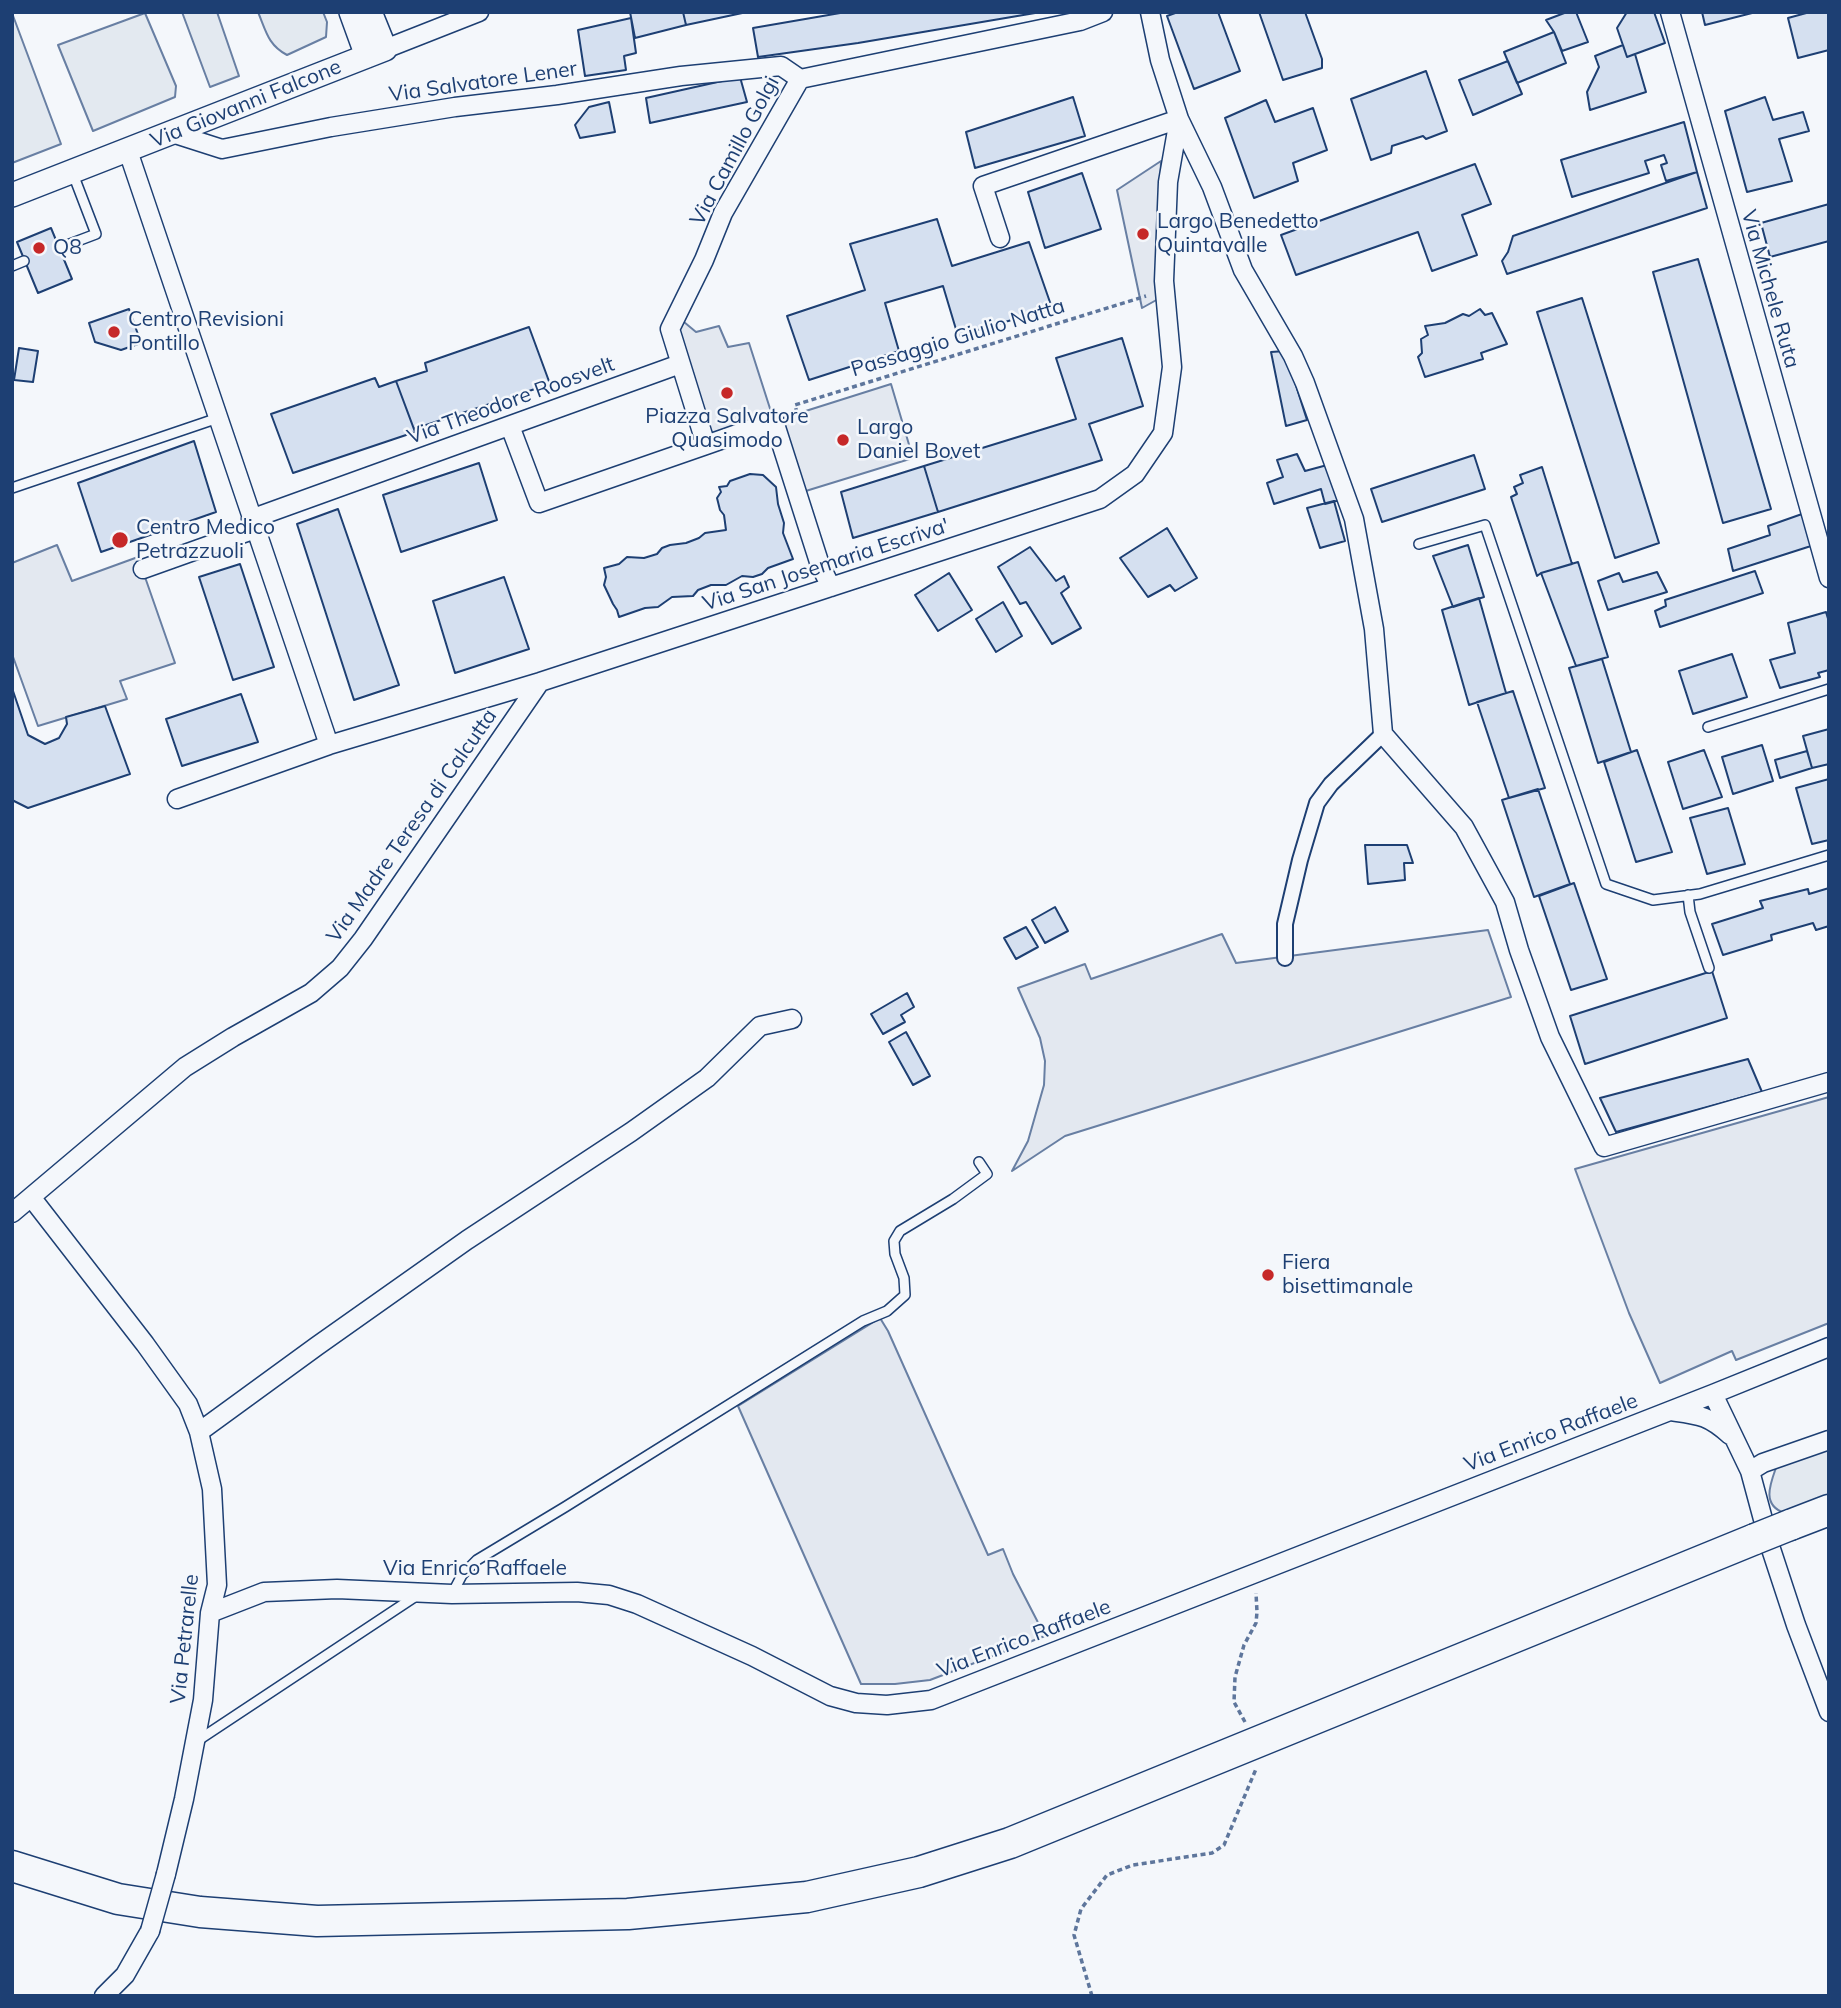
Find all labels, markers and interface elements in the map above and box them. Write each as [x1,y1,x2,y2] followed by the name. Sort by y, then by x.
[147,54,345,154] street label: Via Giovanni Falcone
[387,56,579,108] street label: Via Salvatore Lener
[685,72,785,230] street label: Via Camillo Golgi
[1735,207,1805,371] street label: Via Michele Ruta
[1157,209,1318,259] place label: Largo Benedetto Quintavalle
[1135,226,1151,242] marker: Largo Benedetto Quintavalle
[53,235,82,261] place label: Q8
[31,240,47,256] marker: Q8
[848,293,1068,383] street label: Passaggio Giulio Natta
[128,307,284,357] place label: Centro Revisioni Pontillo
[106,324,122,340] marker: Centro Revisioni Pontillo
[404,352,618,450] street label: Via Theodore Roosvelt
[719,385,735,401] marker: Piazza Salvatore Quasimodo
[645,404,809,454] place label: Piazza Salvatore Quasimodo
[857,415,980,465] place label: Largo Daniel Bovet
[835,432,851,448] marker: Largo Daniel Bovet
[700,513,952,617] street label: Via San Josemaria Escriva'
[136,515,275,565] place label: Centro Medico Petrazzuoli
[110,530,130,550] marker: Centro Medico Petrazzuoli
[322,704,502,948] street label: Via Madre Teresa di Calcutta
[1282,1250,1413,1300] place label: Fiera bisettimanale
[1260,1267,1276,1283] marker: Fiera bisettimanale
[1461,1388,1641,1478] street label: Via Enrico Raffaele
[383,1556,567,1582] street label: Via Enrico Raffaele
[166,1573,204,1705] street label: Via Petrarelle
[934,1594,1114,1684] street label: Via Enrico Raffaele

